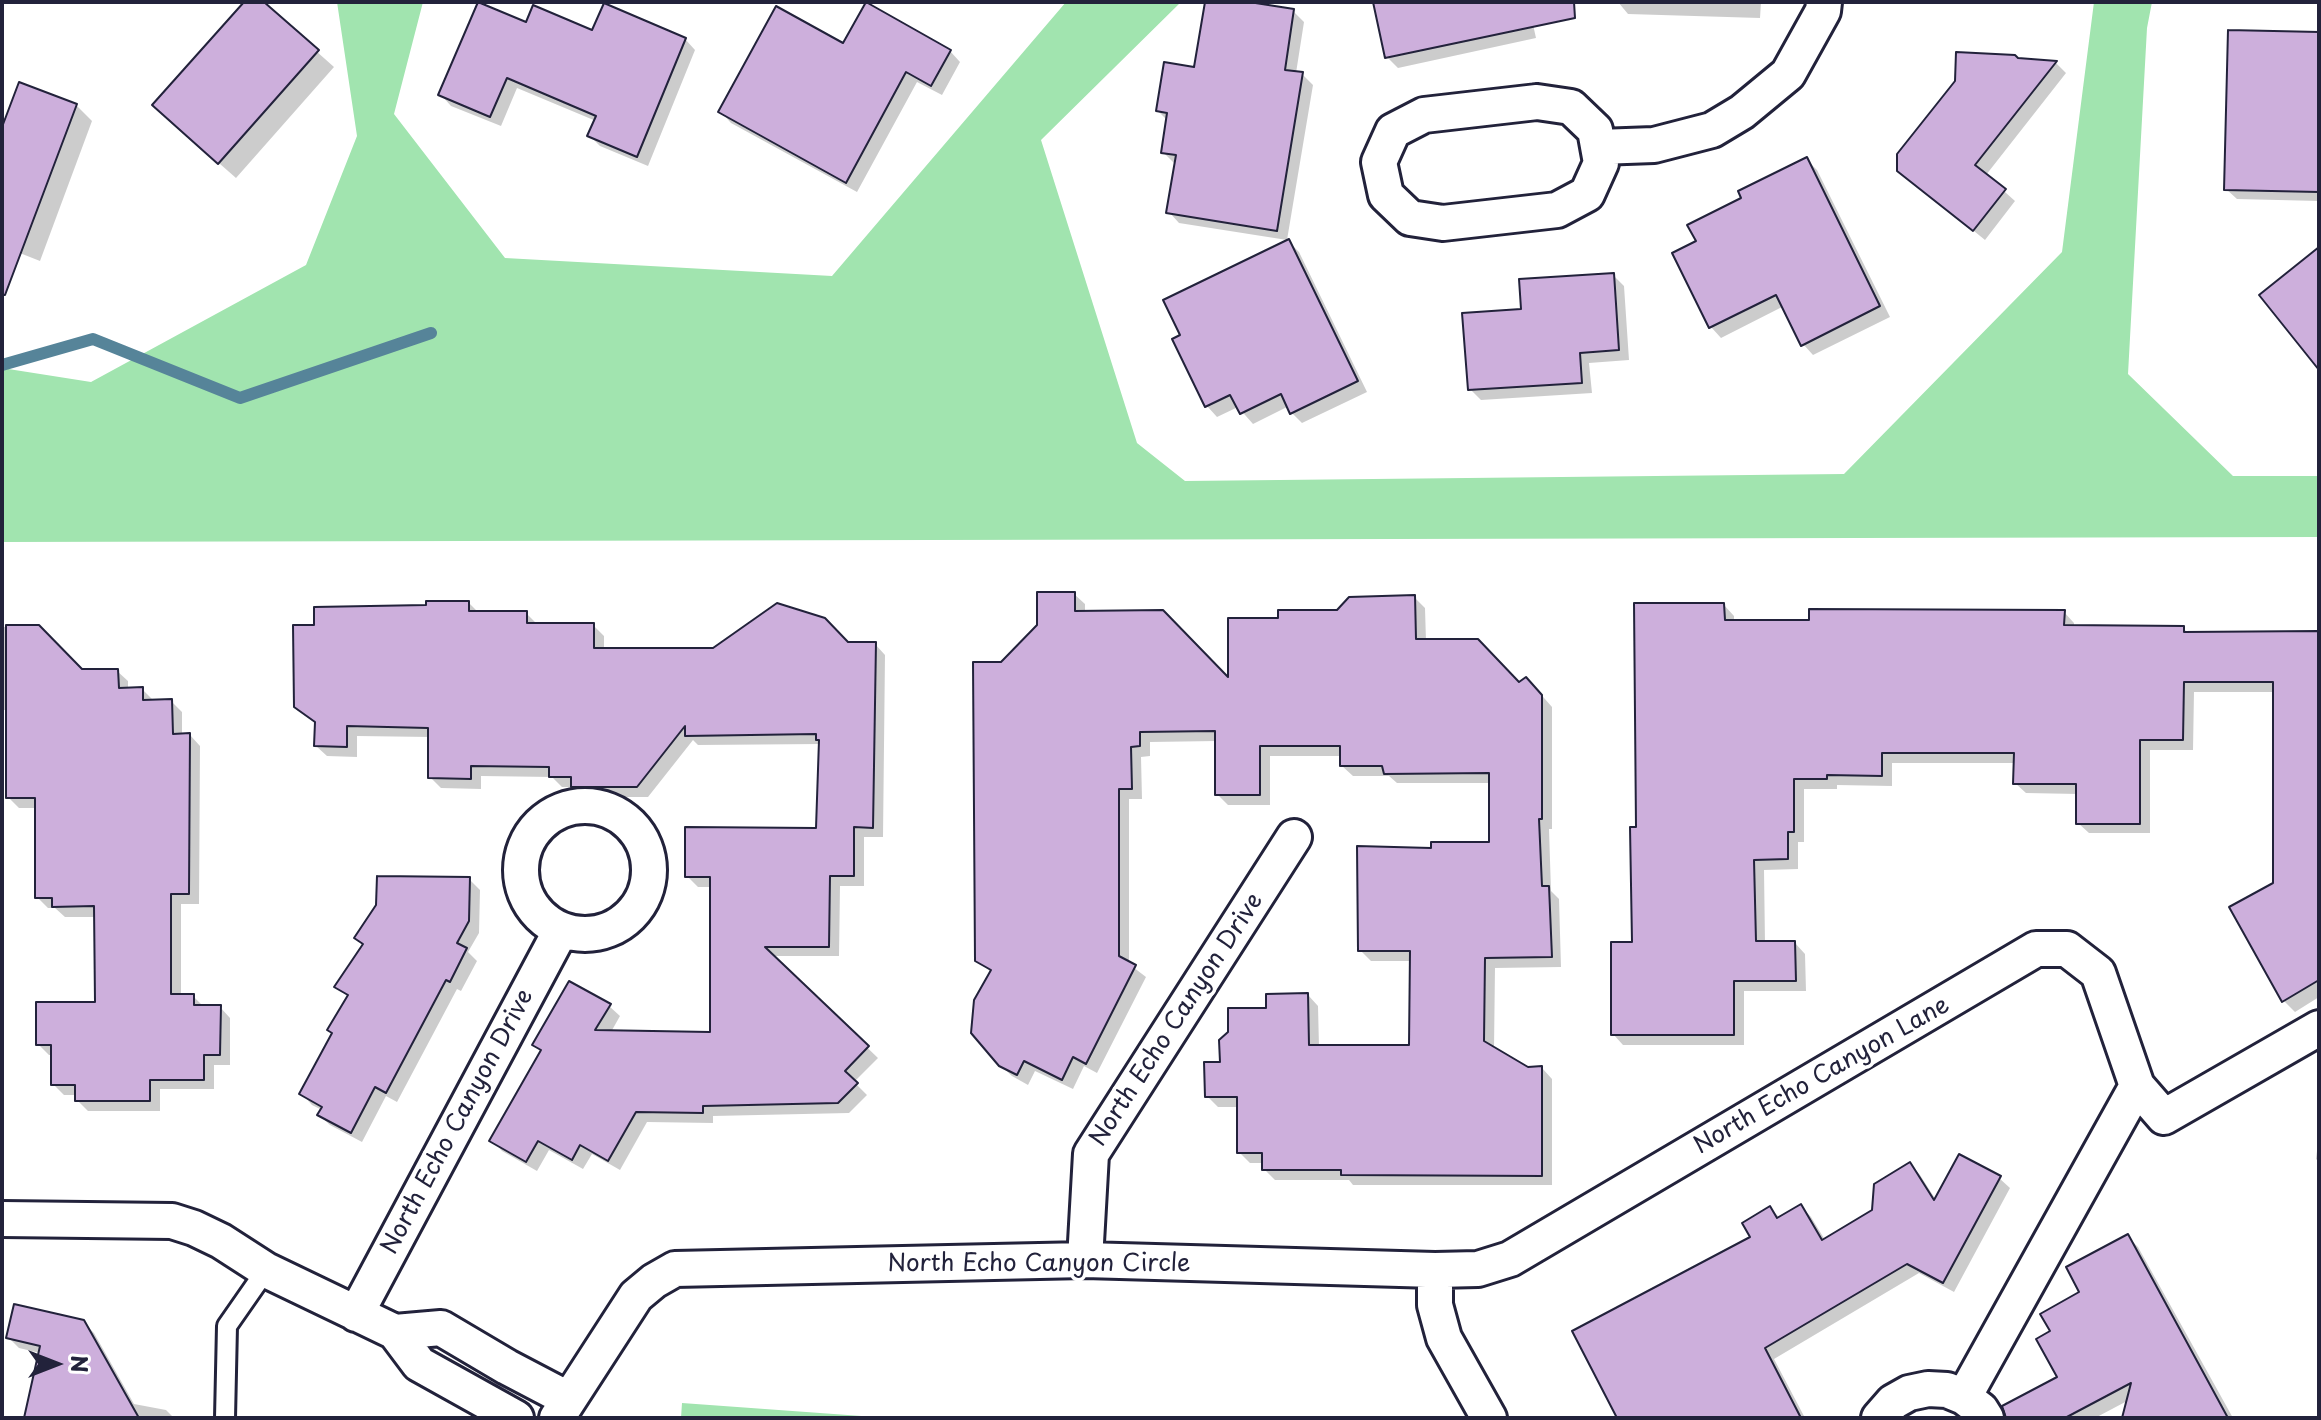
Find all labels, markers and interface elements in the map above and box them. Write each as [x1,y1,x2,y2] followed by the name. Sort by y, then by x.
[1084,888,1270,1152] street label: North Echo Canyon Drive
[376,985,540,1259] street label: North Echo Canyon Drive
[1689,991,1955,1161] street label: North Echo Canyon Lane
[888,1250,1190,1278] street label: North Echo Canyon Circle
[16,1324,96,1404] north arrow
[64,1355,97,1373] text: N

